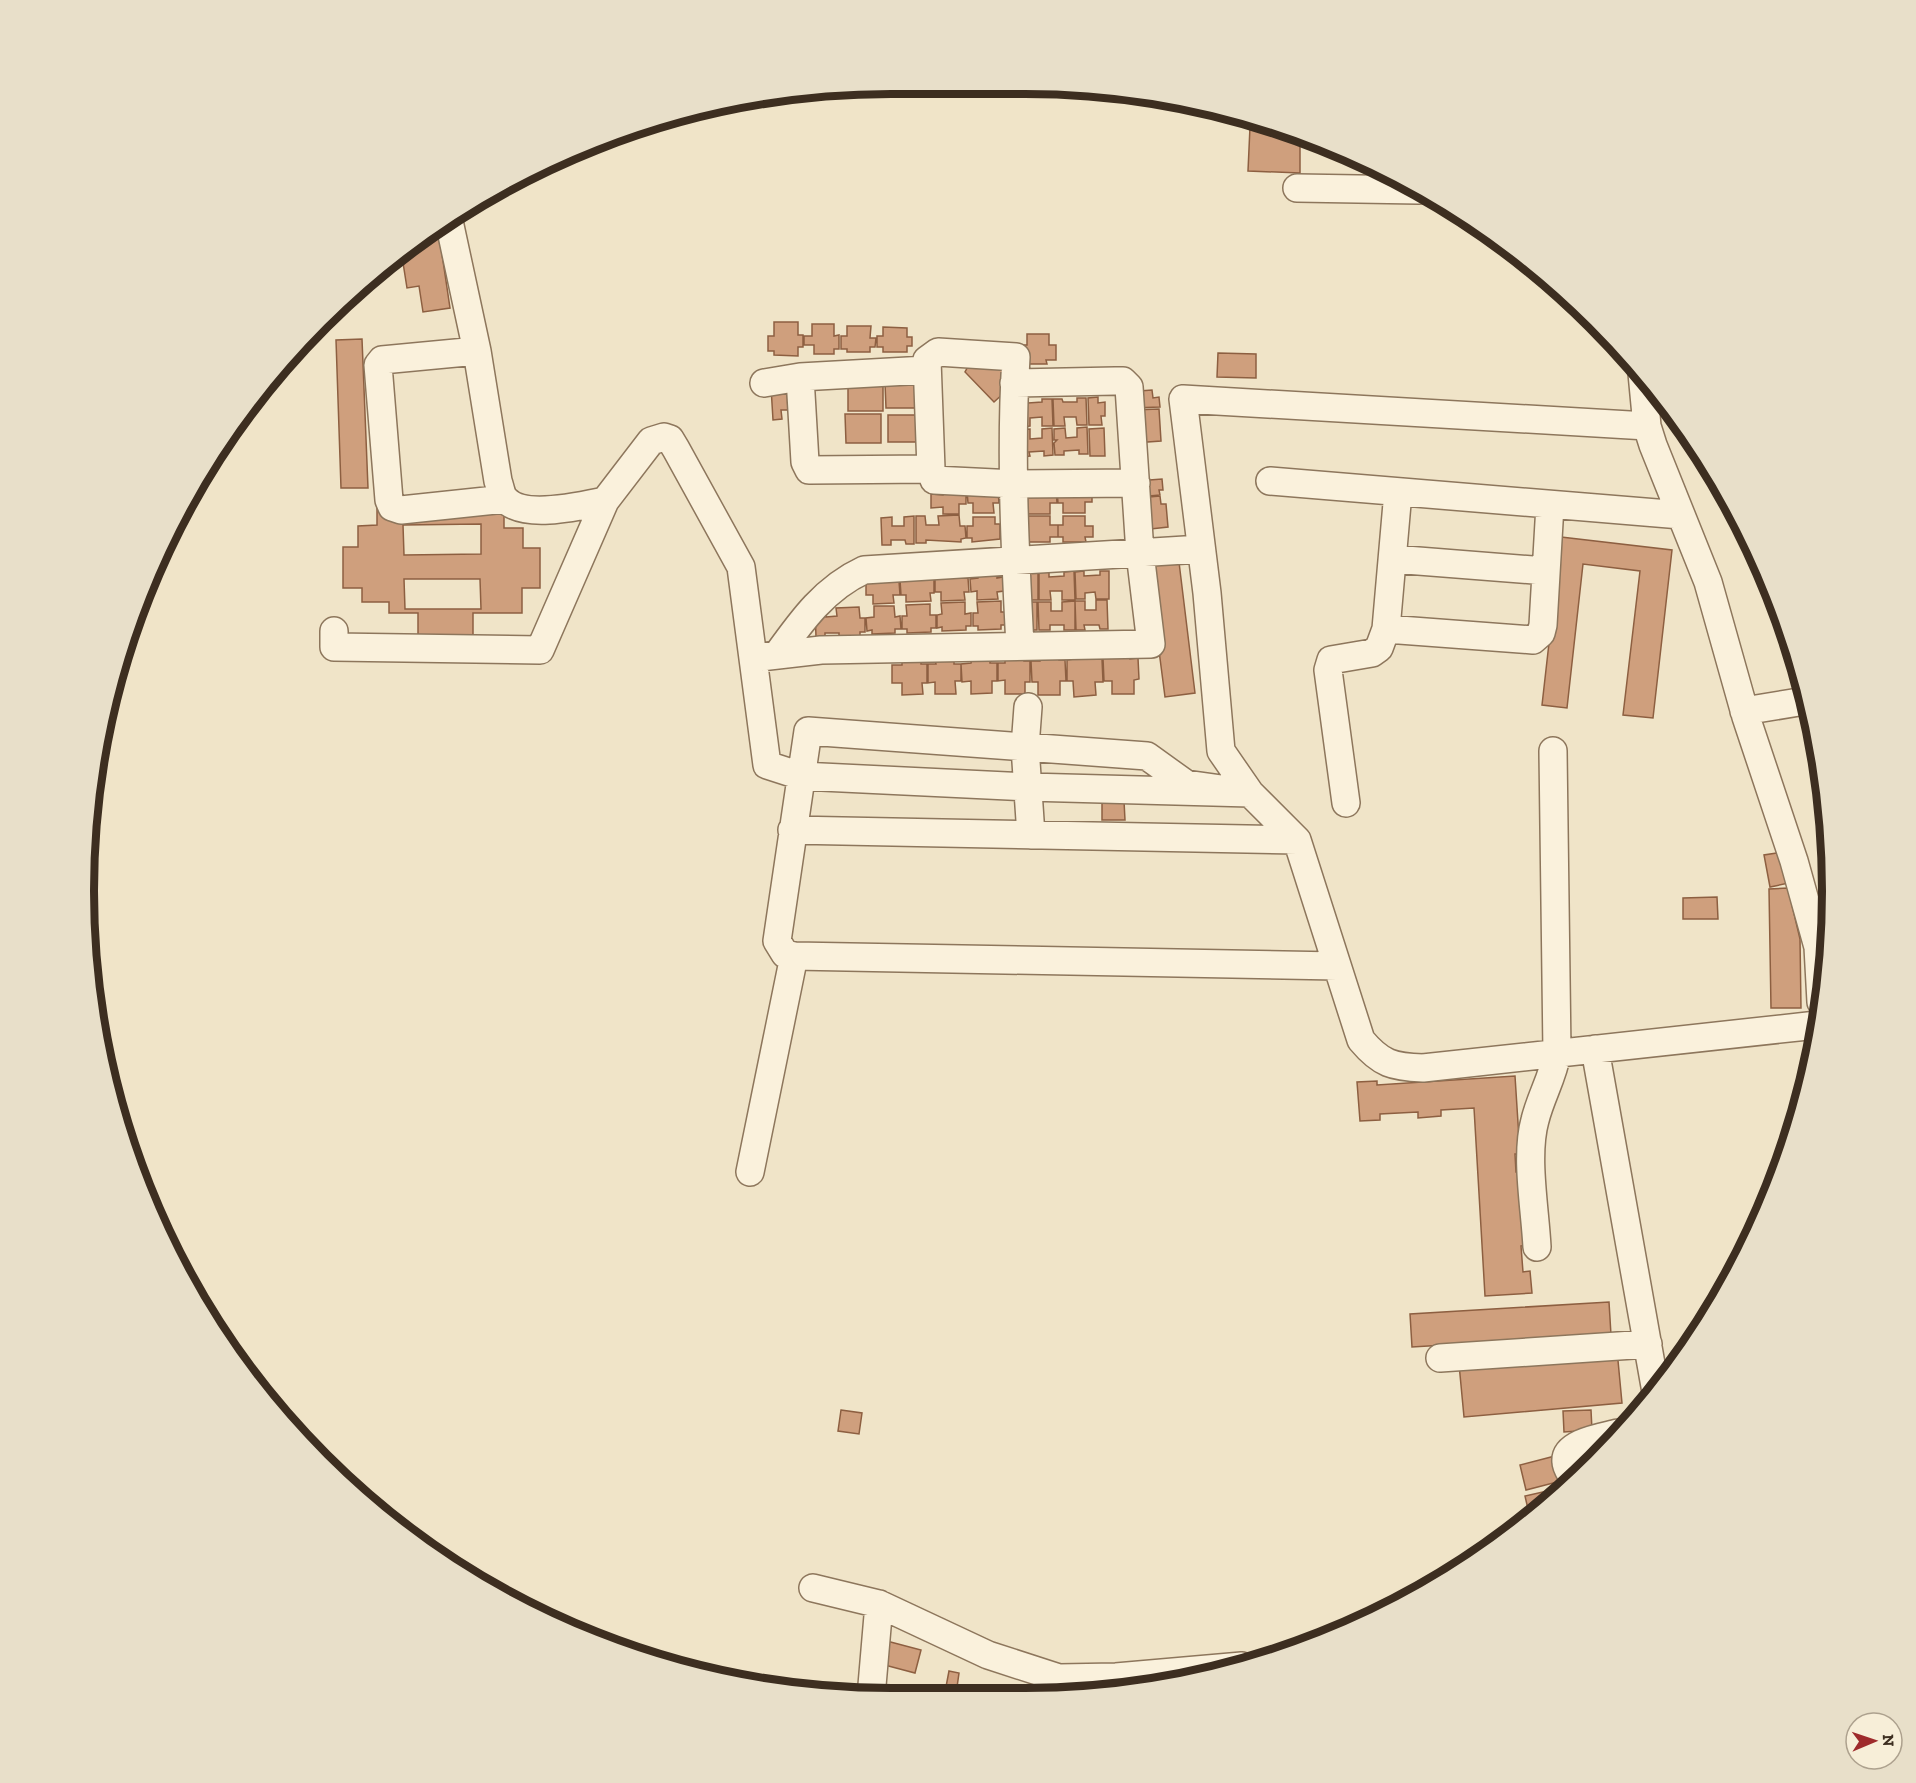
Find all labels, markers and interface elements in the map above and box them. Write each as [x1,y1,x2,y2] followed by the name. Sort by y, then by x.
[1844,1711,1904,1771] north arrow
[1879,1734,1898,1747] text: N

